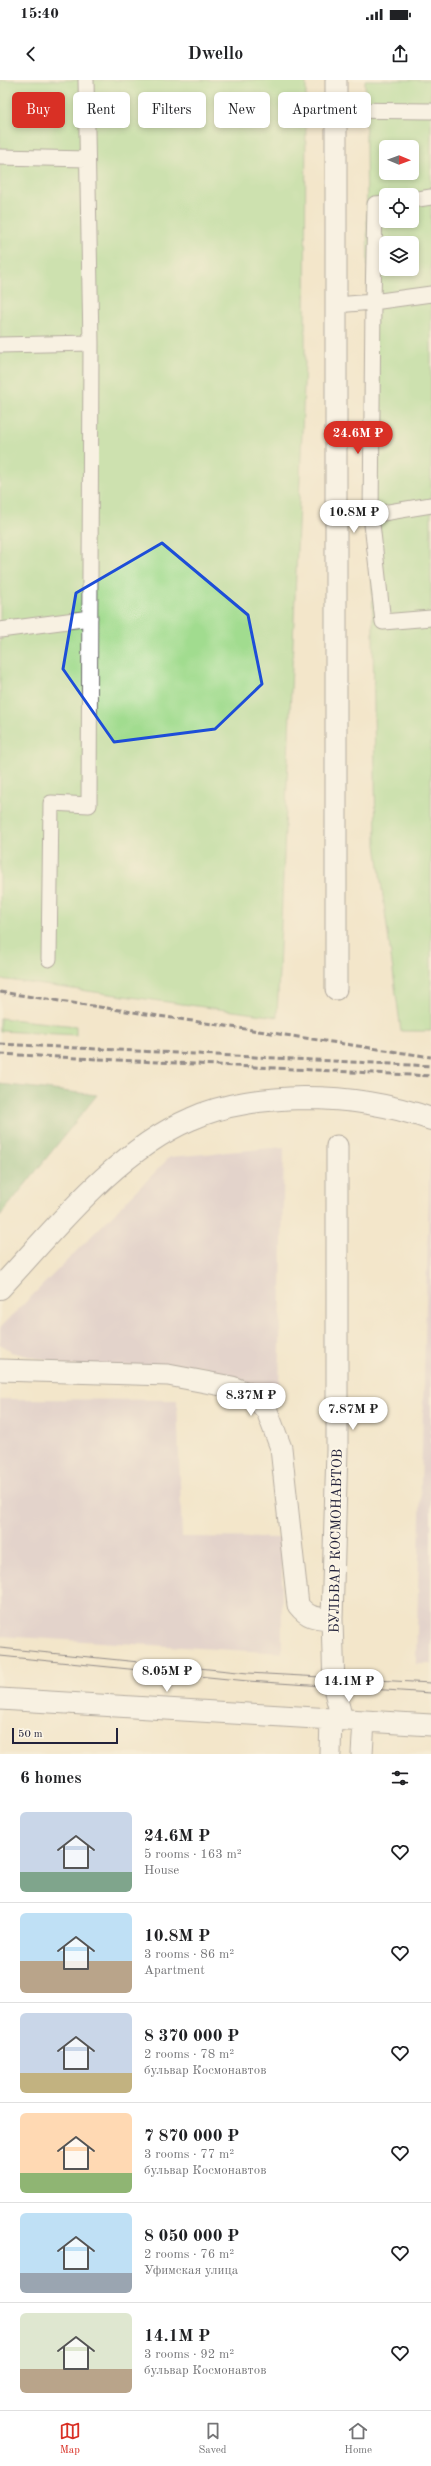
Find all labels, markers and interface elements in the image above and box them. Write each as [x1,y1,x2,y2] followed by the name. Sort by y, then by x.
[20,7,59,22] text: 15:40
[20,43,42,65] icon: back
[389,43,411,65] icon: share
[188,45,243,63] text: Dwello
[12,92,65,128] chip: Buy
[73,92,130,128] chip: Rent
[138,92,206,128] chip: Filters
[214,92,270,128] chip: New
[278,92,371,128] chip: Apartment
[379,140,419,180] north arrow
[379,140,419,276] map controls
[379,188,419,228] button: locate
[379,236,419,276] button: layers
[321,421,395,455] pin: 24.6M ₽
[333,427,383,440] text: 24.6M ₽
[317,500,391,534] pin: 10.8M ₽
[329,506,379,519] text: 10.8M ₽
[214,1383,288,1417] pin: 8.37M ₽
[226,1389,276,1402] text: 8.37M ₽
[316,1397,390,1431] pin: 7.87M ₽
[328,1403,378,1416] text: 7.87M ₽
[327,1449,345,1633] street label: БУЛЬВАР КОСМОНАВТОВ
[130,1659,204,1693] pin: 8.05M ₽
[142,1665,192,1678] text: 8.05M ₽
[312,1669,386,1703] pin: 14.1M ₽
[324,1675,374,1688] text: 14.1M ₽
[12,1726,118,1745] scale bar
[18,1729,43,1740] text: 50 m
[389,1767,411,1789] icon: filters
[20,1770,82,1787] text: 6 homes
[52,1828,100,1876] icon: home
[144,1828,210,1845] text: 24.6M ₽
[389,1841,411,1863] icon: heart
[144,1848,242,1861] text: 5 rooms · 163 m²
[144,1864,179,1877] text: House
[144,1928,210,1945] text: 10.8M ₽
[52,1929,100,1977] icon: home
[389,1942,411,1964] icon: heart
[144,1948,234,1961] text: 3 rooms · 86 m²
[144,1964,205,1977] text: Apartment
[144,2028,239,2045] text: 8 370 000 ₽
[52,2029,100,2077] icon: home
[389,2042,411,2064] icon: heart
[144,2048,234,2061] text: 2 rooms · 78 m²
[144,2064,266,2077] text: бульвар Космонавтов
[144,2128,239,2145] text: 7 870 000 ₽
[52,2129,100,2177] icon: home
[389,2142,411,2164] icon: heart
[144,2148,234,2161] text: 3 rooms · 77 m²
[144,2164,266,2177] text: бульвар Космонавтов
[144,2228,239,2245] text: 8 050 000 ₽
[52,2229,100,2277] icon: home
[389,2242,411,2264] icon: heart
[144,2248,234,2261] text: 2 rooms · 76 m²
[144,2264,238,2277] text: Уфимская улица
[144,2328,210,2345] text: 14.1M ₽
[52,2329,100,2377] icon: home
[389,2342,411,2364] icon: heart
[144,2348,234,2361] text: 3 rooms · 92 m²
[144,2364,266,2377] text: бульвар Космонавтов
[59,2420,81,2458] tab: Map
[199,2420,227,2458] tab: Saved
[344,2420,372,2458] tab: Home

